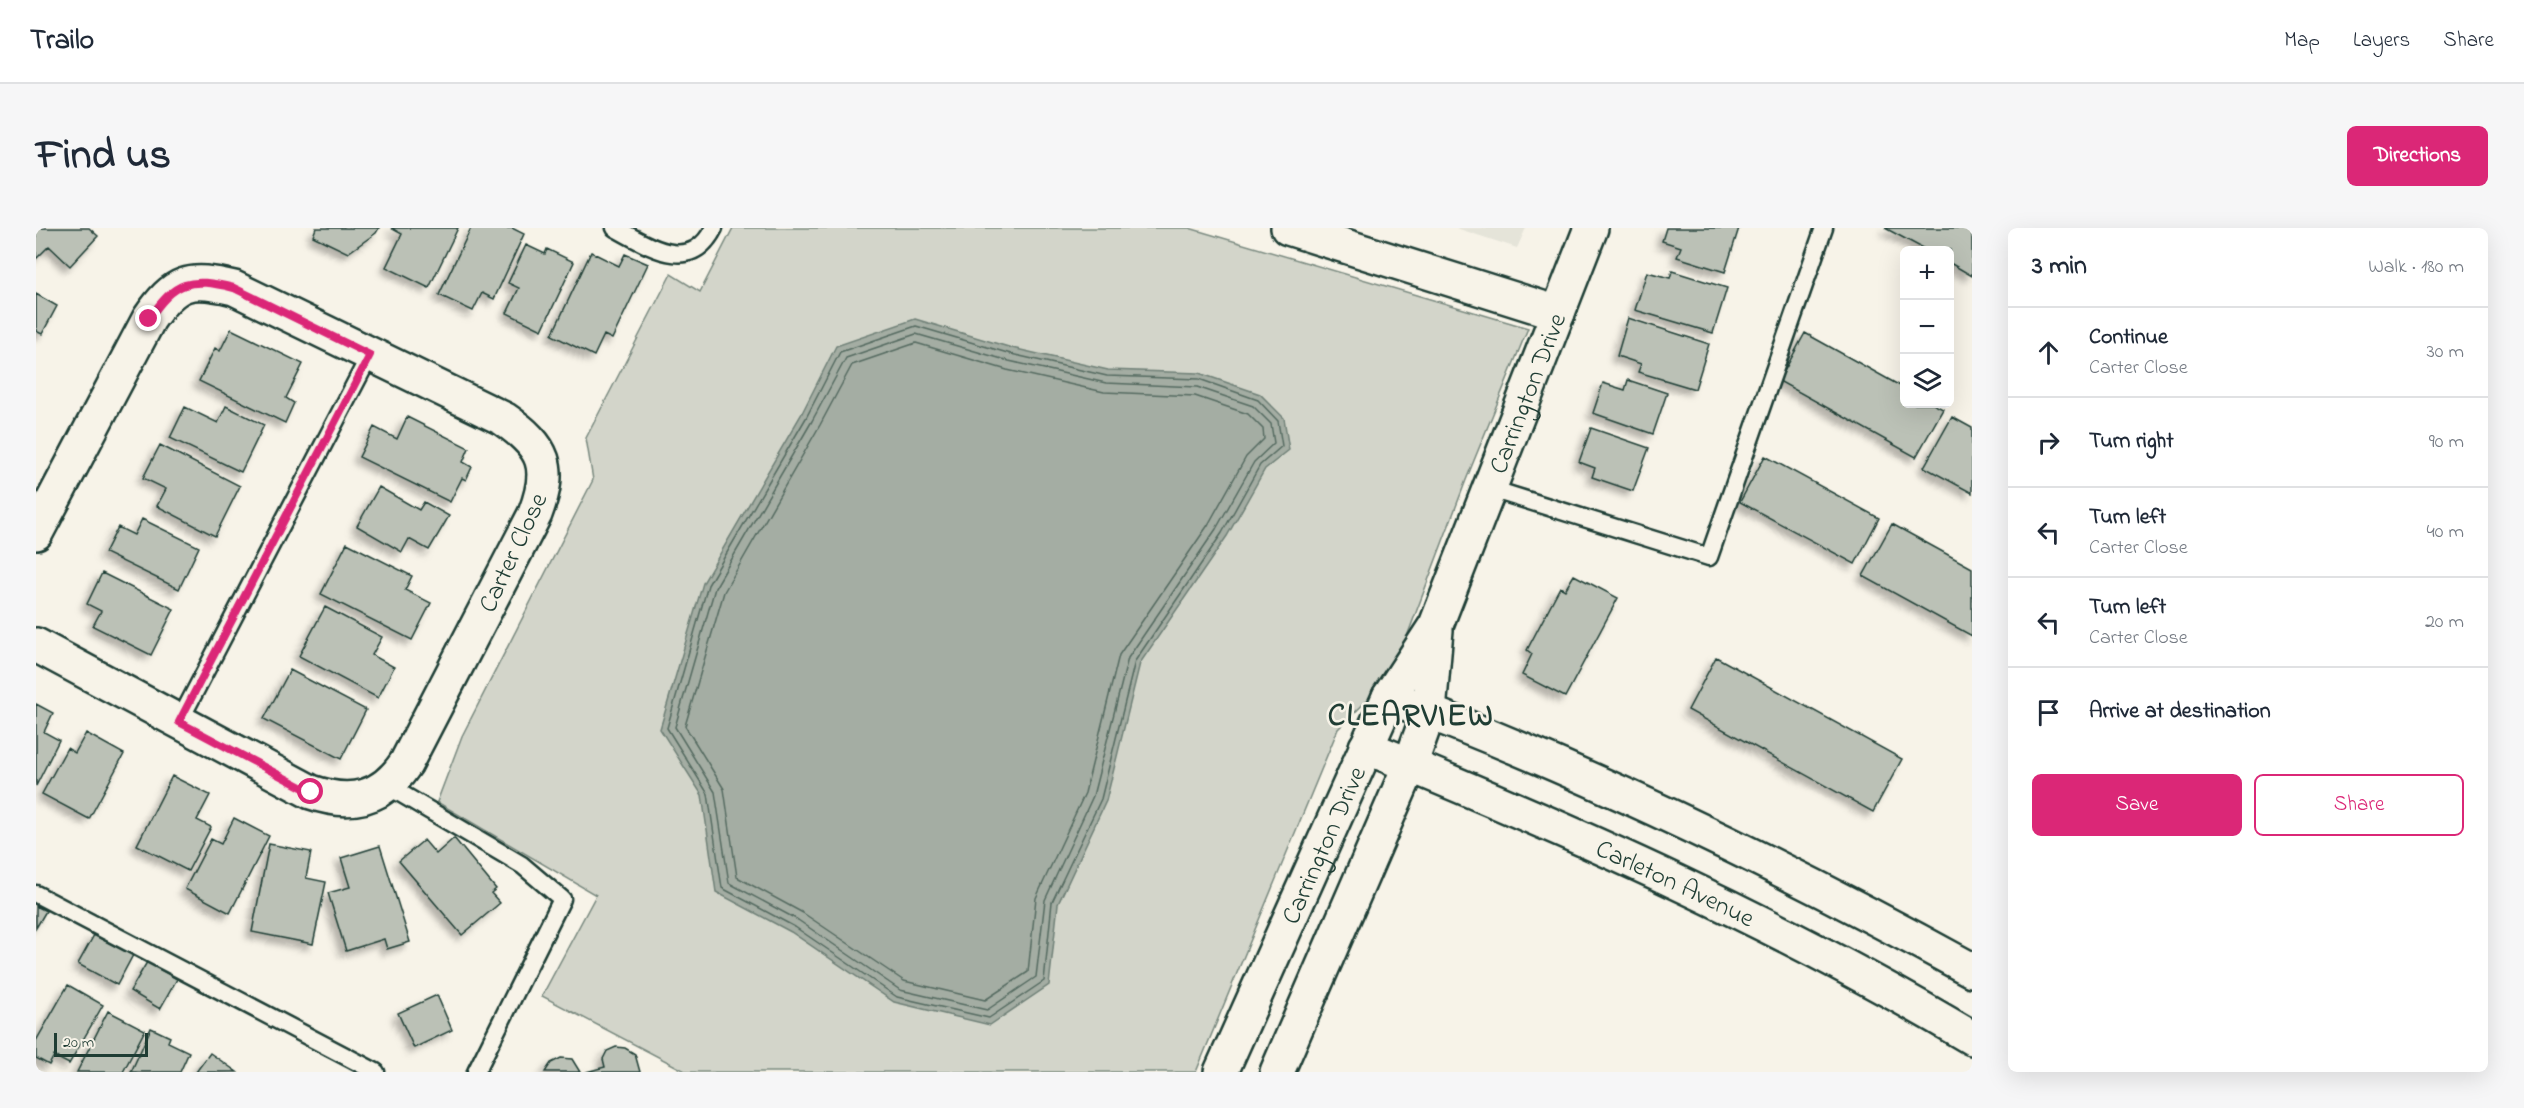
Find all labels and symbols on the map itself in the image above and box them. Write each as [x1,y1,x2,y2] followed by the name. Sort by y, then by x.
[135,305,161,331] route end
[1481,308,1578,480] street label: Carrington Drive
[470,487,559,619] street label: Carter Close
[1328,694,1494,741] district label: CLEARVIEW
[1274,761,1378,931] street label: Carrington Drive
[297,778,323,804] route start
[1589,831,1761,939] street label: Carleton Avenue
[54,1030,148,1058] scale bar

